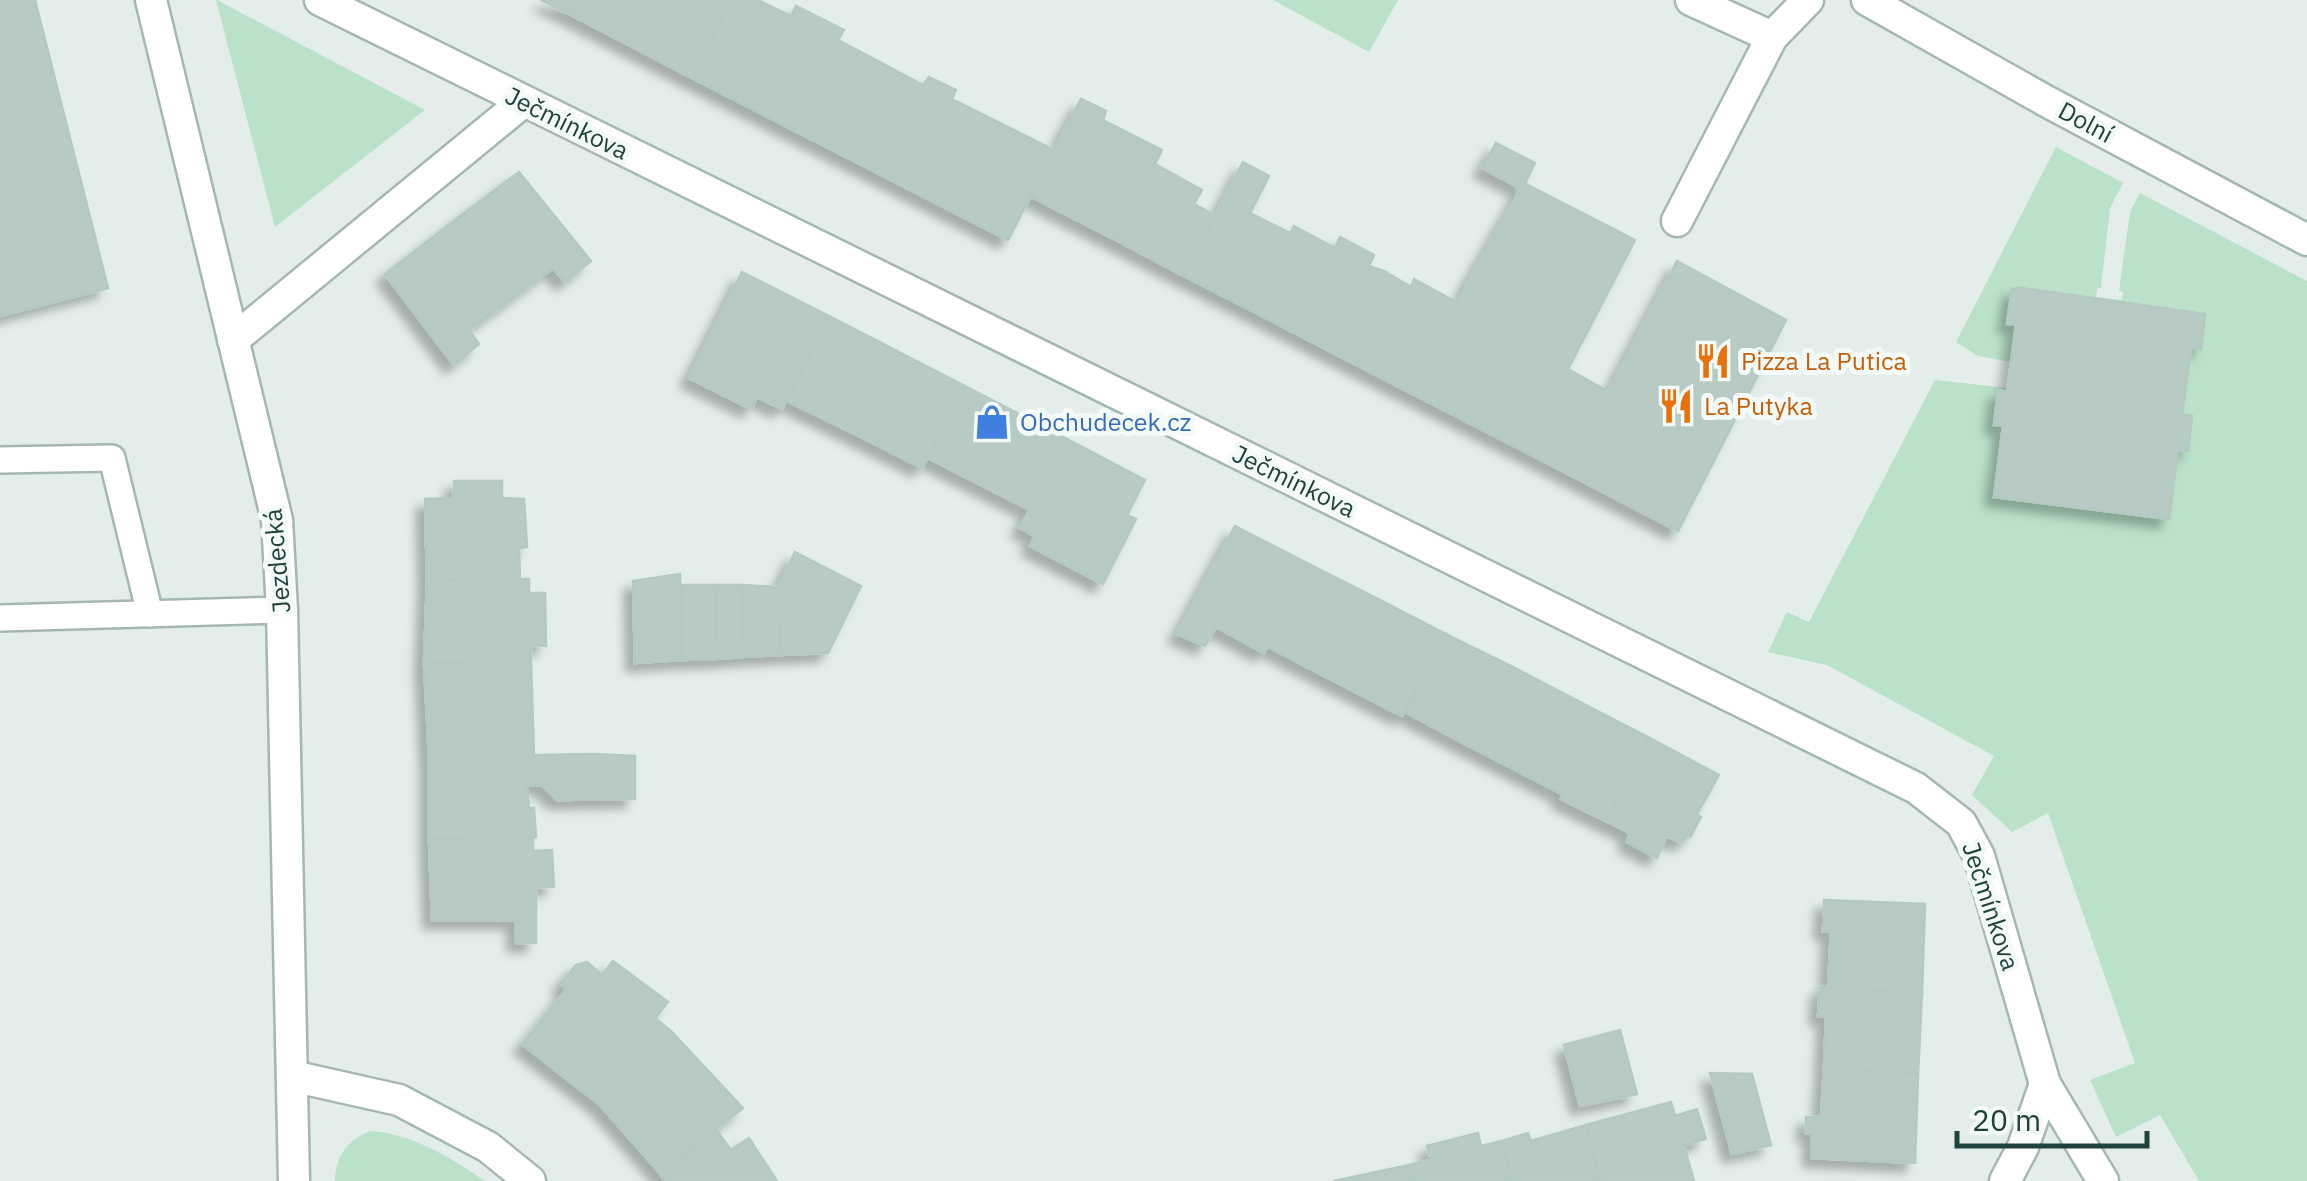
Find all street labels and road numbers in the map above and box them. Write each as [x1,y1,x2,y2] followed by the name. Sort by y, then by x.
[500,79,634,167] street label: Ječmínkova
[2053,93,2120,150] street label: Dolní
[1227,437,1361,525] street label: Ječmínkova
[255,507,298,615] street label: Jezdecká
[1955,837,2028,974] street label: Ječmínkova

